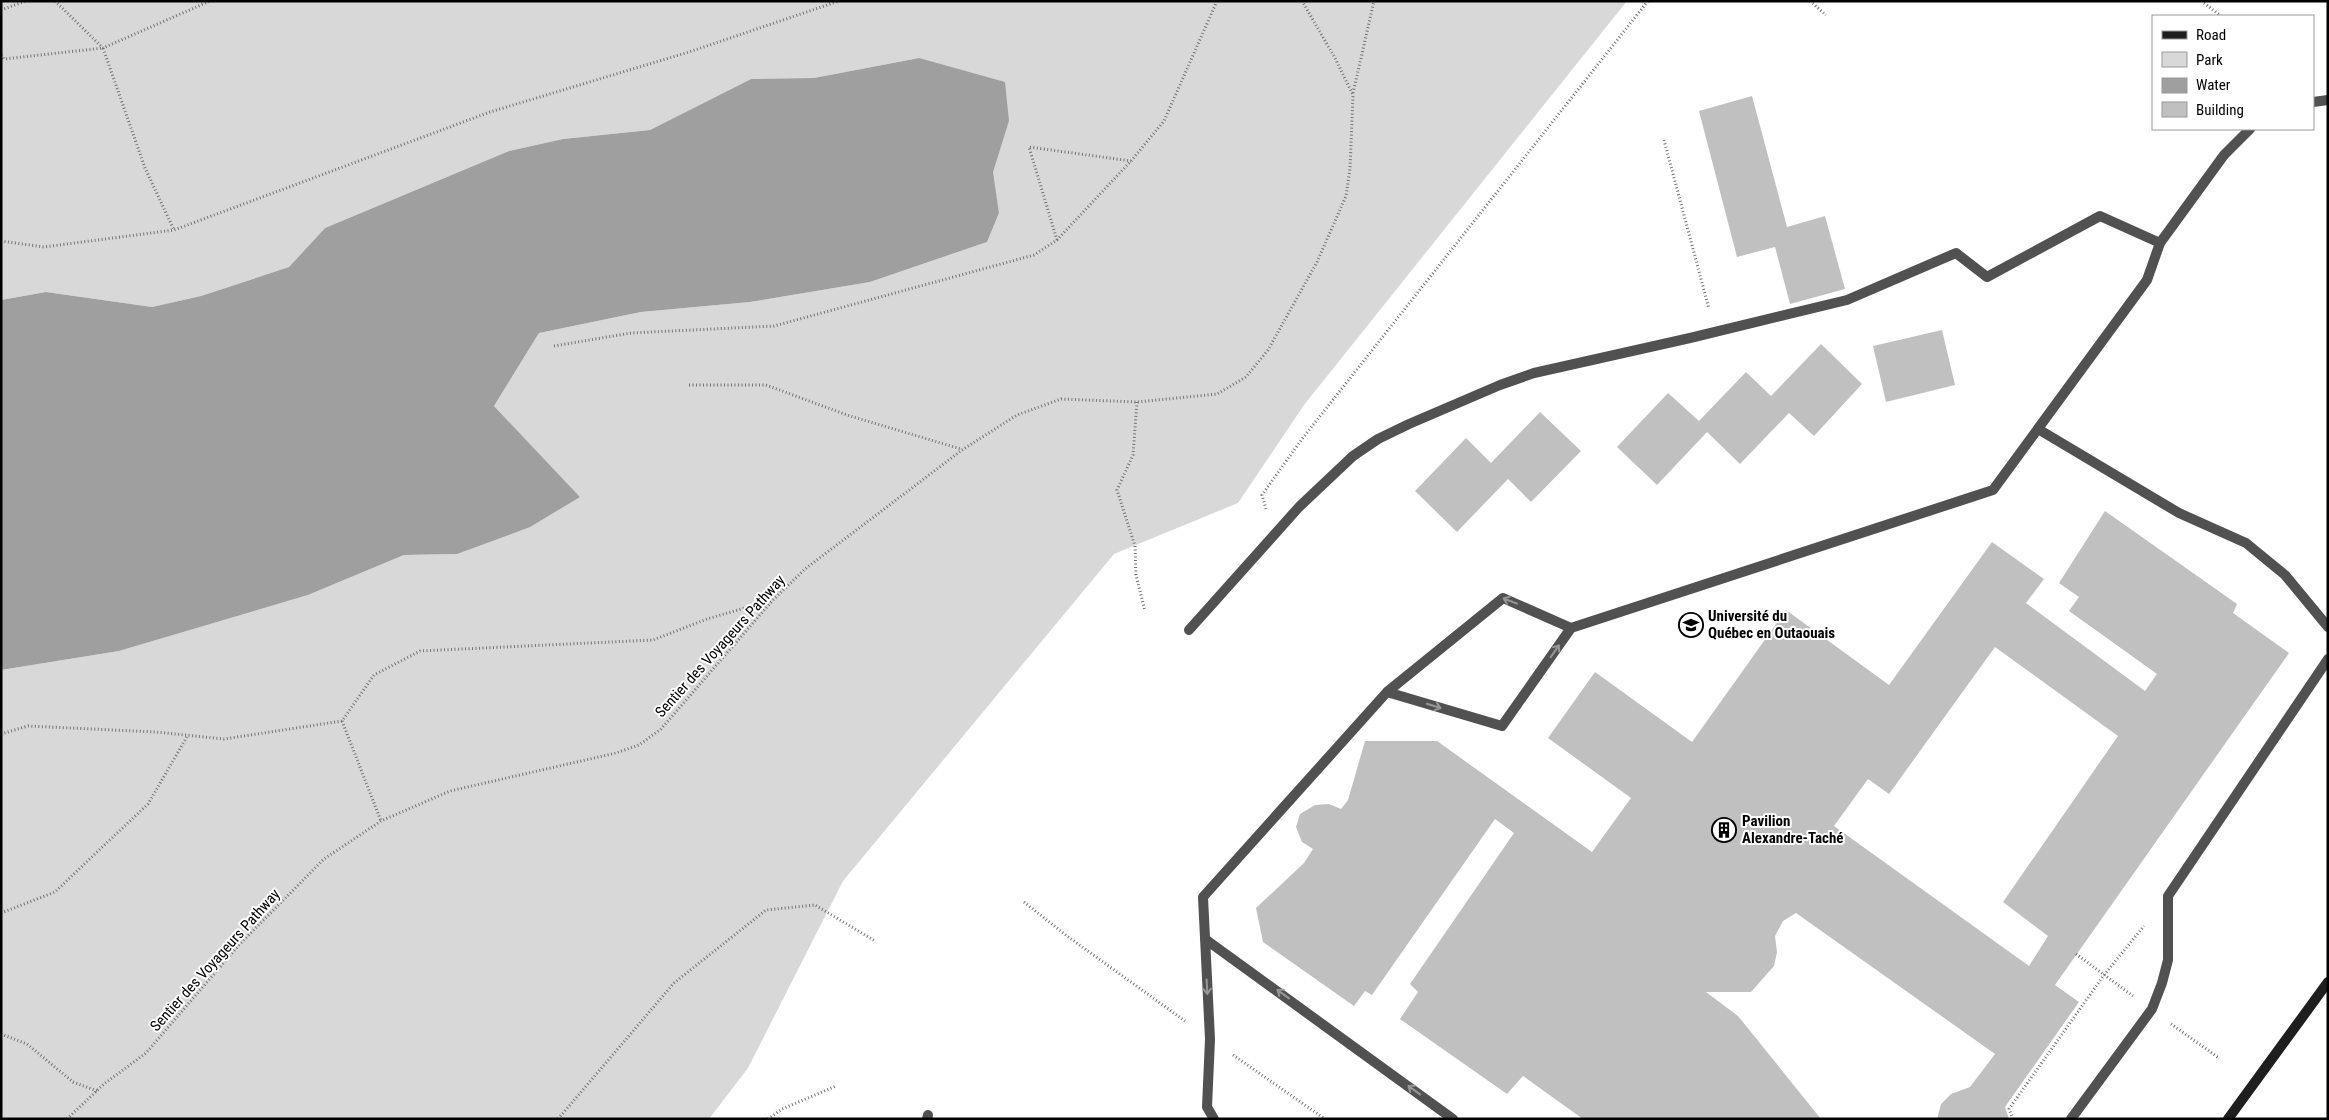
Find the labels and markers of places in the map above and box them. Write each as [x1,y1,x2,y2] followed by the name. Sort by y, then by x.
[1708,607,1835,642] place label: Université du Québec en Outaouais
[1678,612,1704,638] school or university icon: Université du Québec en Outaouais
[1742,812,1843,847] place label: Pavilion Alexandre-Taché
[1711,817,1737,843] building icon: Pavilion Alexandre-Taché

